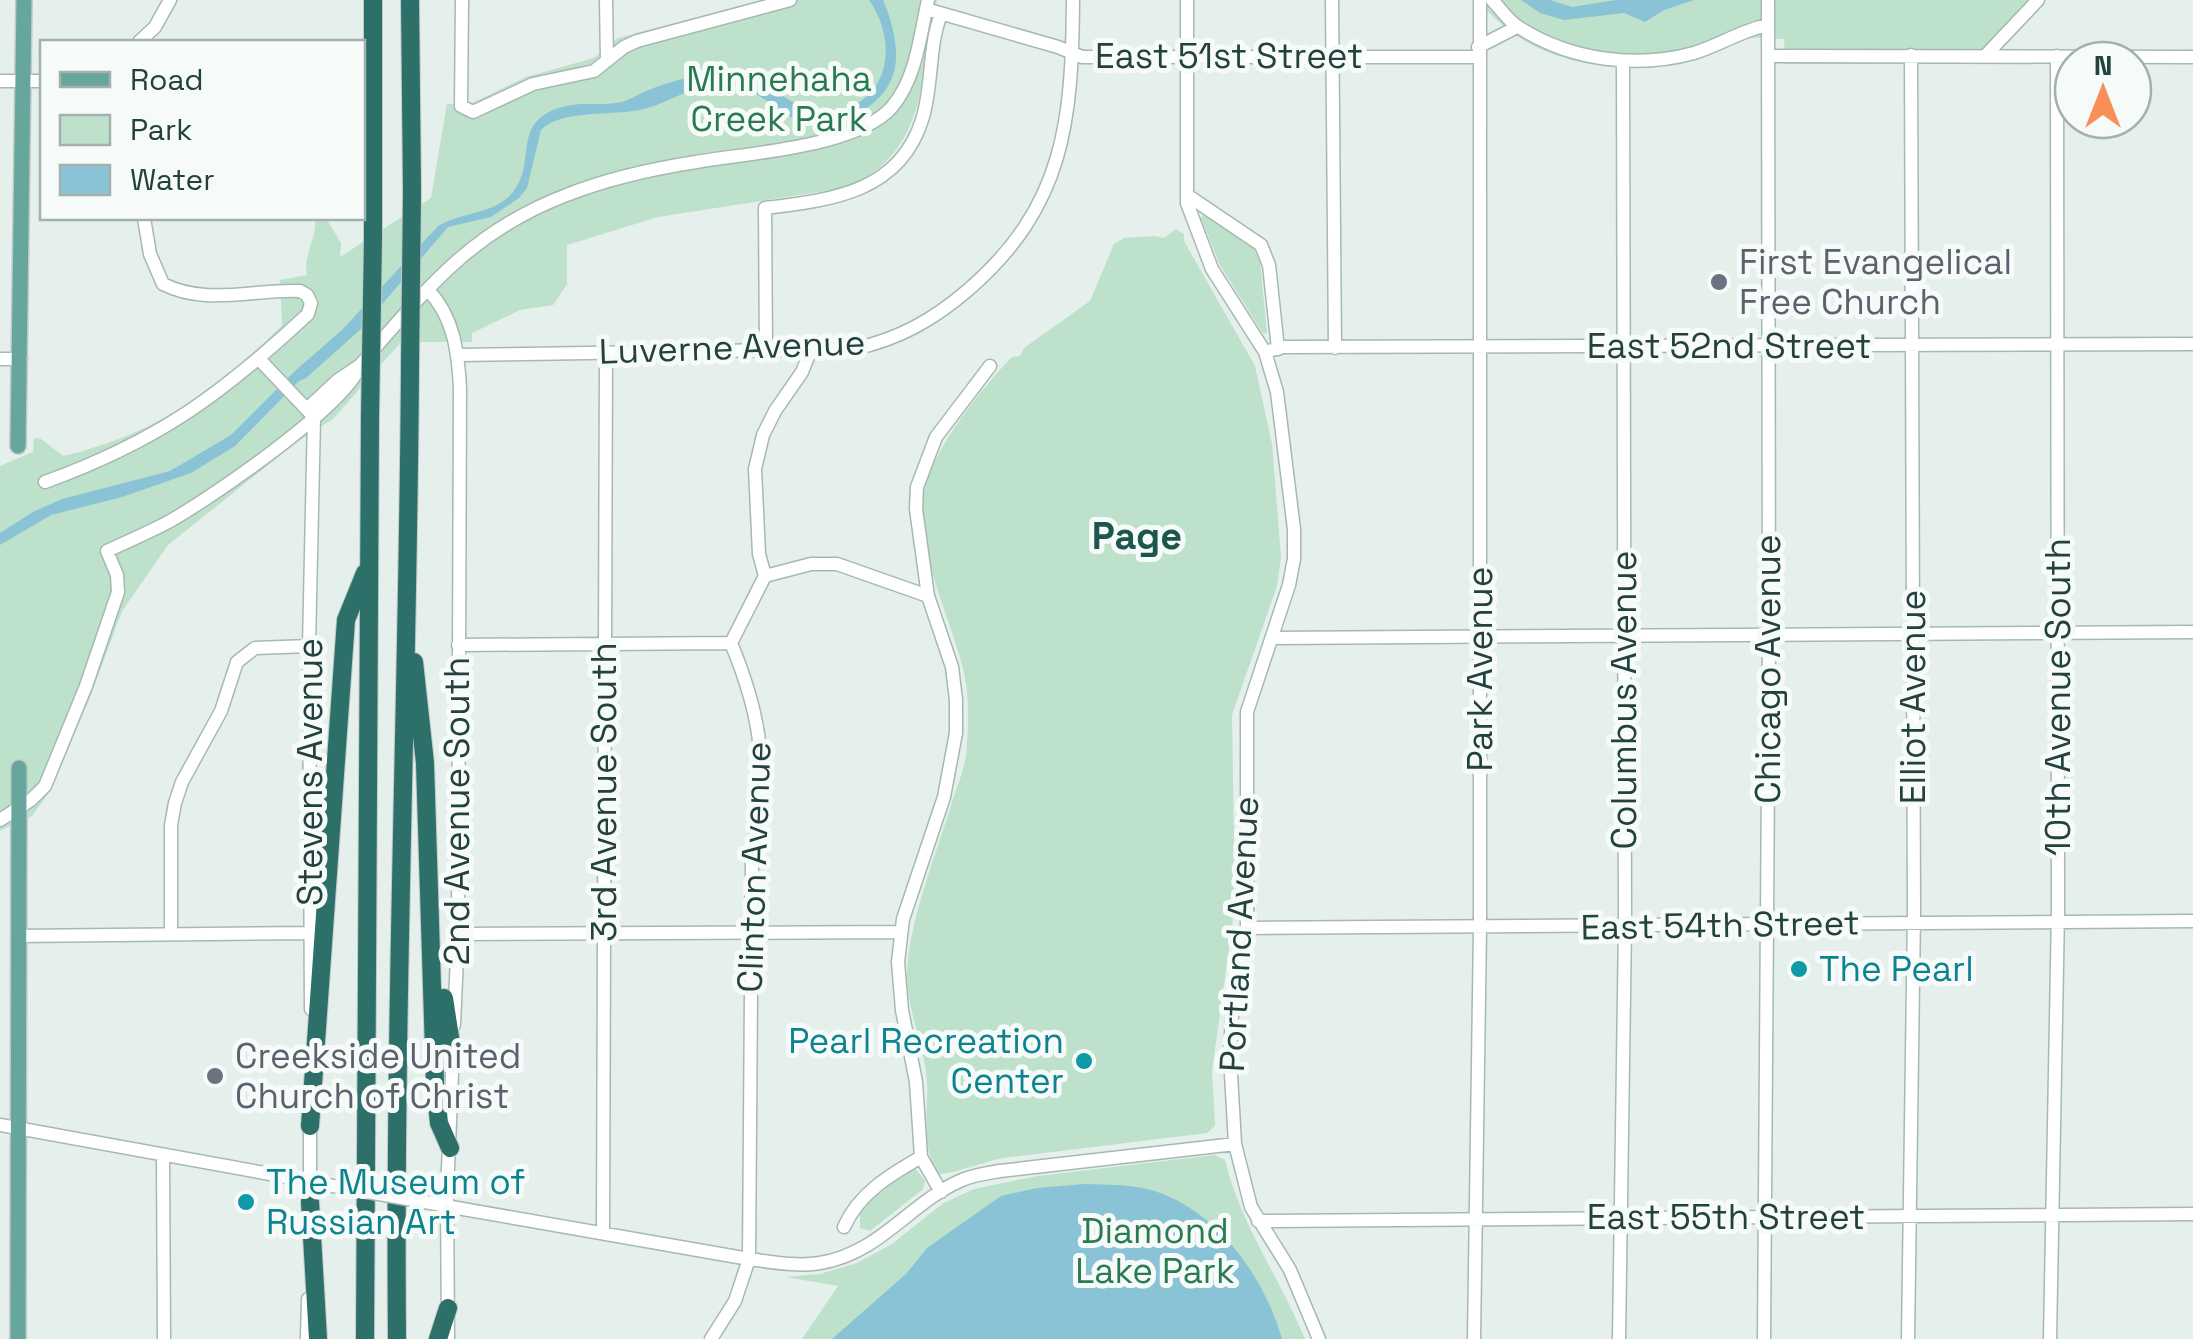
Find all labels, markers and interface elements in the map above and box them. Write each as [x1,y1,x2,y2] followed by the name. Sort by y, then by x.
[1095,34,1363,78] street label: East 51st Street
[40,40,365,220] legend
[2053,40,2153,140] north arrow
[2094,47,2112,83] text: N
[686,57,872,141] park label: Minnehaha Creek Park
[130,60,204,99] text: Road
[130,110,192,149] text: Park
[130,160,215,199] text: Water
[1739,240,2012,324] place label: First Evangelical Free Church
[1708,271,1730,293] marker: First Evangelical Free Church
[598,320,866,374] street label: Luverne Avenue
[1587,324,1871,368] street label: East 52nd Street
[1092,512,1182,560] district label: Page
[1746,534,1790,804] street label: Chicago Avenue
[2036,538,2080,856] street label: 10th Avenue South
[1602,551,1646,849] street label: Columbus Avenue
[1458,567,1502,771] street label: Park Avenue
[1891,590,1935,804] street label: Elliot Avenue
[288,638,332,906] street label: Stevens Avenue
[582,642,626,942] street label: 3rd Avenue South
[435,657,479,965] street label: 2nd Avenue South
[728,741,780,993] street label: Clinton Avenue
[1210,795,1268,1073] street label: Portland Avenue
[1580,901,1860,949] street label: East 54th Street
[1819,947,1974,991] place label: The Pearl
[1788,958,1810,980] marker: The Pearl
[788,1019,1064,1103] place label: Pearl Recreation Center
[235,1034,521,1118] place label: Creekside United Church of Christ
[1073,1050,1095,1072] marker: Pearl Recreation Center
[204,1065,226,1087] marker: Creekside United Church of Christ
[266,1160,526,1244] place label: The Museum of Russian Art
[235,1191,257,1213] marker: The Museum of Russian Art
[1587,1195,1865,1239] street label: East 55th Street
[1075,1209,1235,1293] park label: Diamond Lake Park

